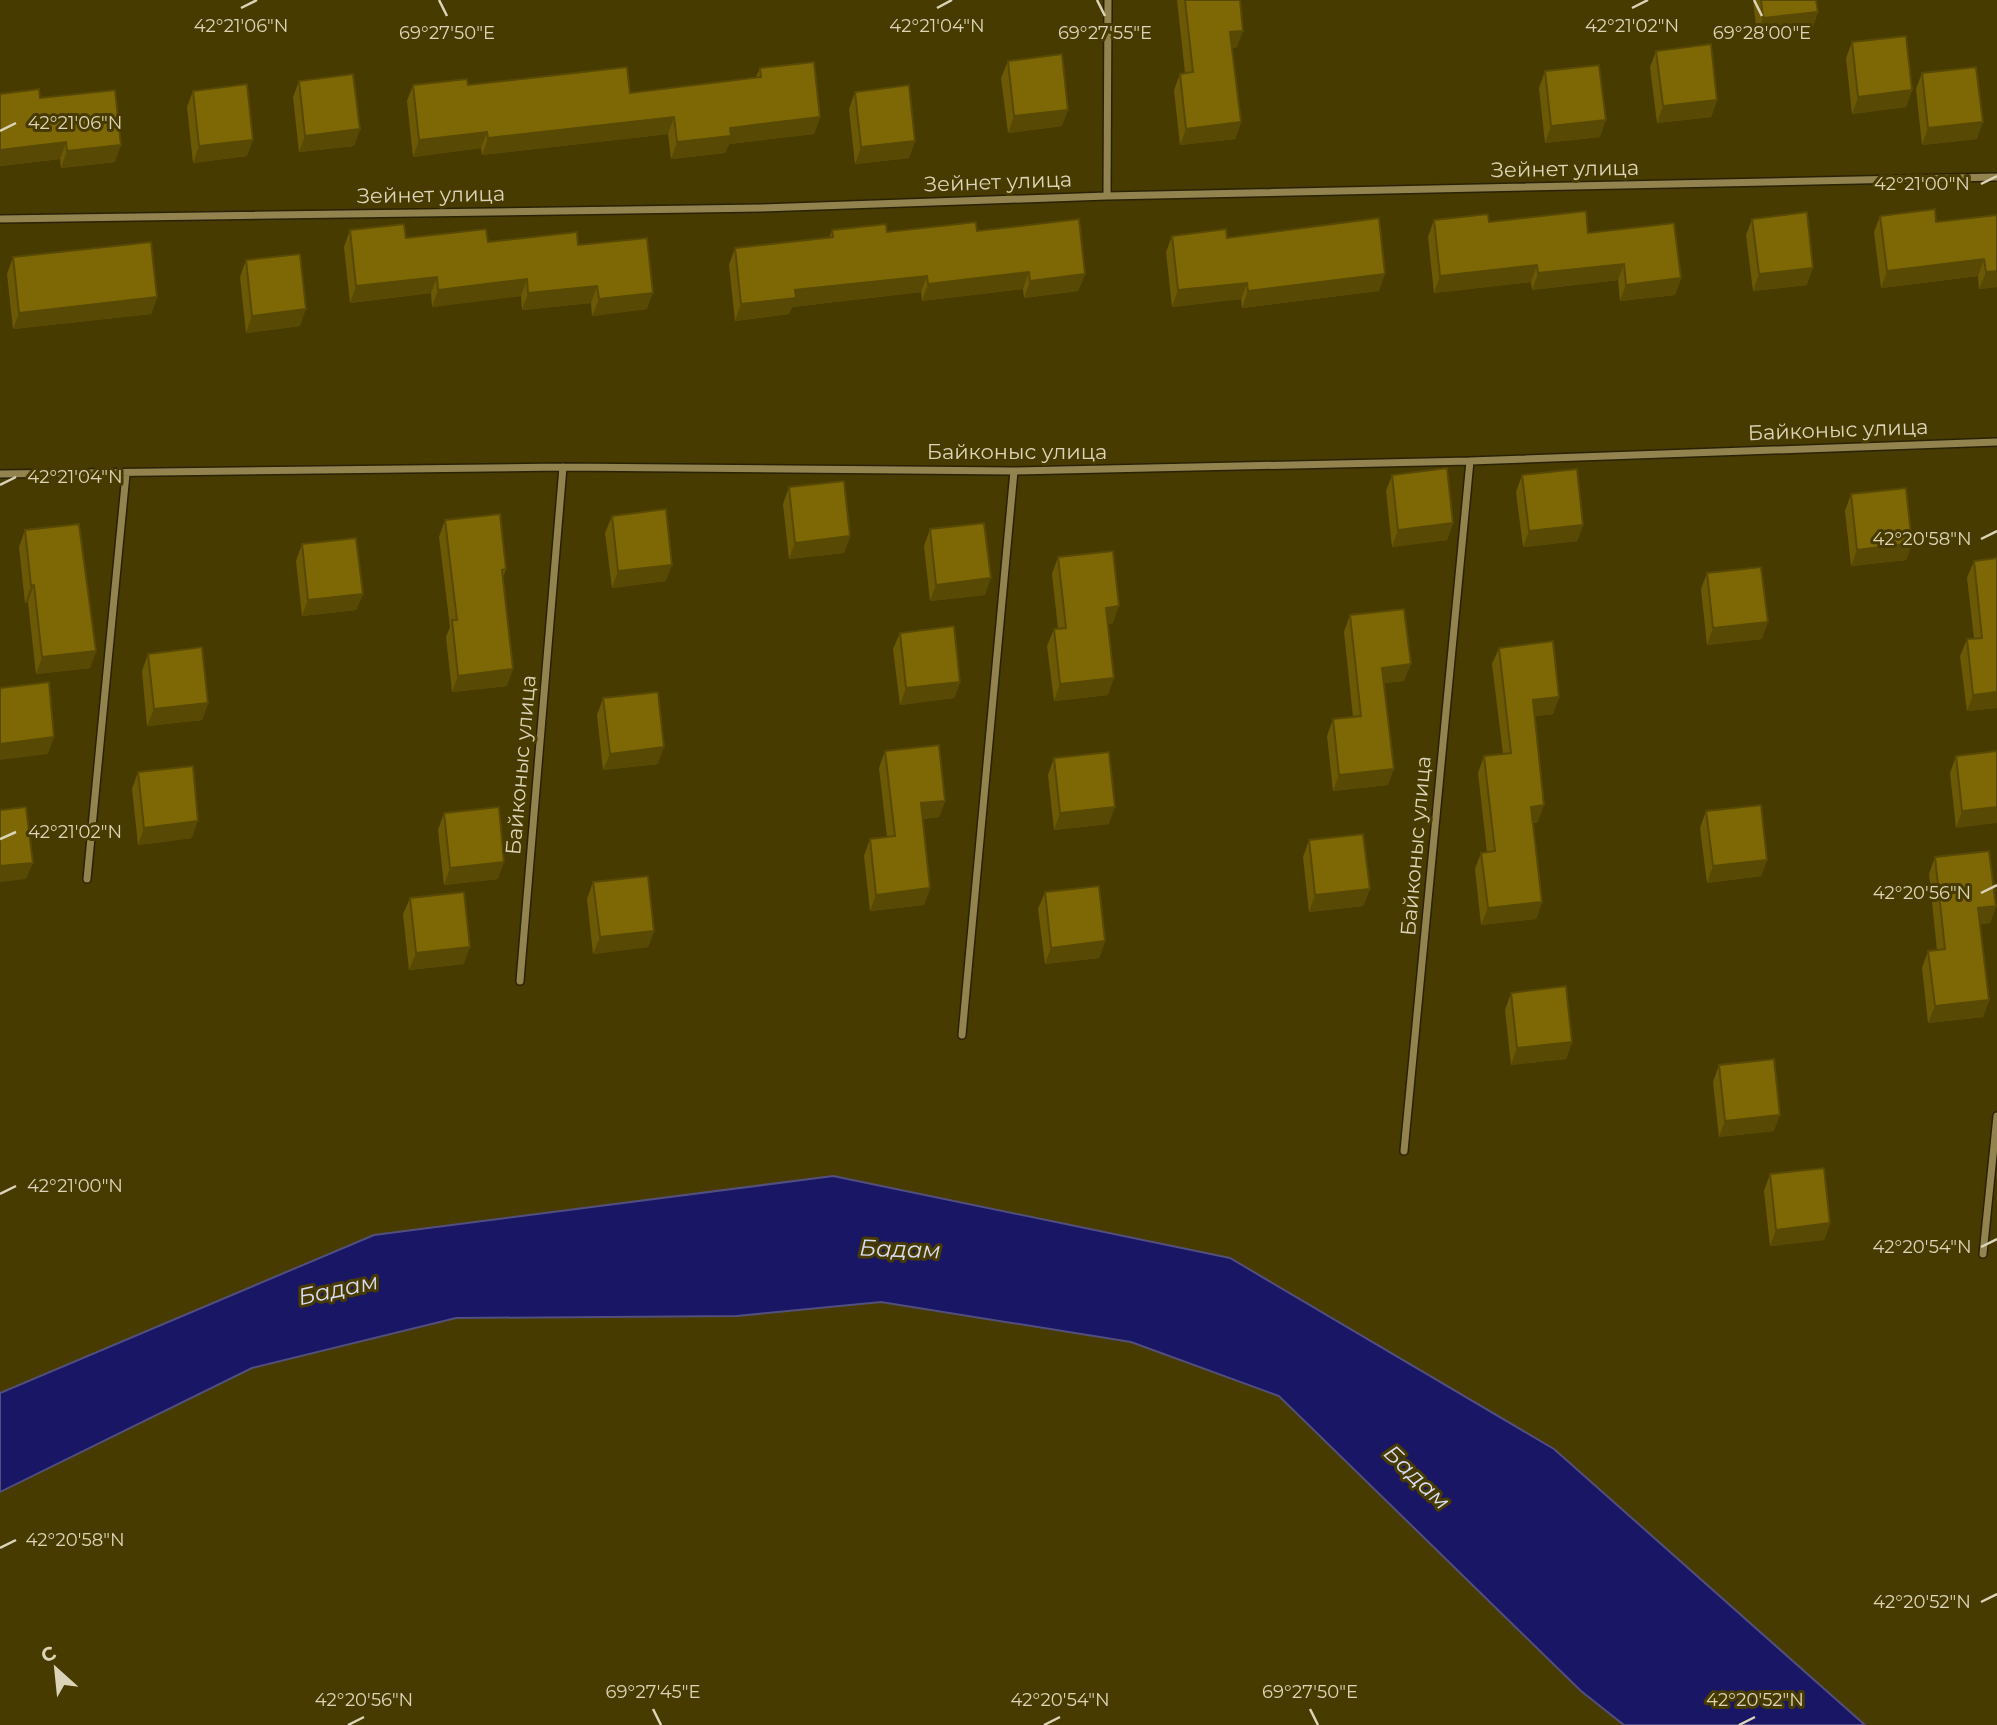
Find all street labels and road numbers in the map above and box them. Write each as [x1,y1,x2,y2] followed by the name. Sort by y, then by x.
[1491,155,1639,182] street label: Зейнет улица
[924,166,1072,197] street label: Зейнет улица
[357,181,505,208] street label: Зейнет улица
[1747,414,1929,445] street label: Байконыс улица
[927,439,1107,464] street label: Байконыс улица
[500,674,541,856] street label: Байконыс улица
[1395,755,1436,937] street label: Байконыс улица

